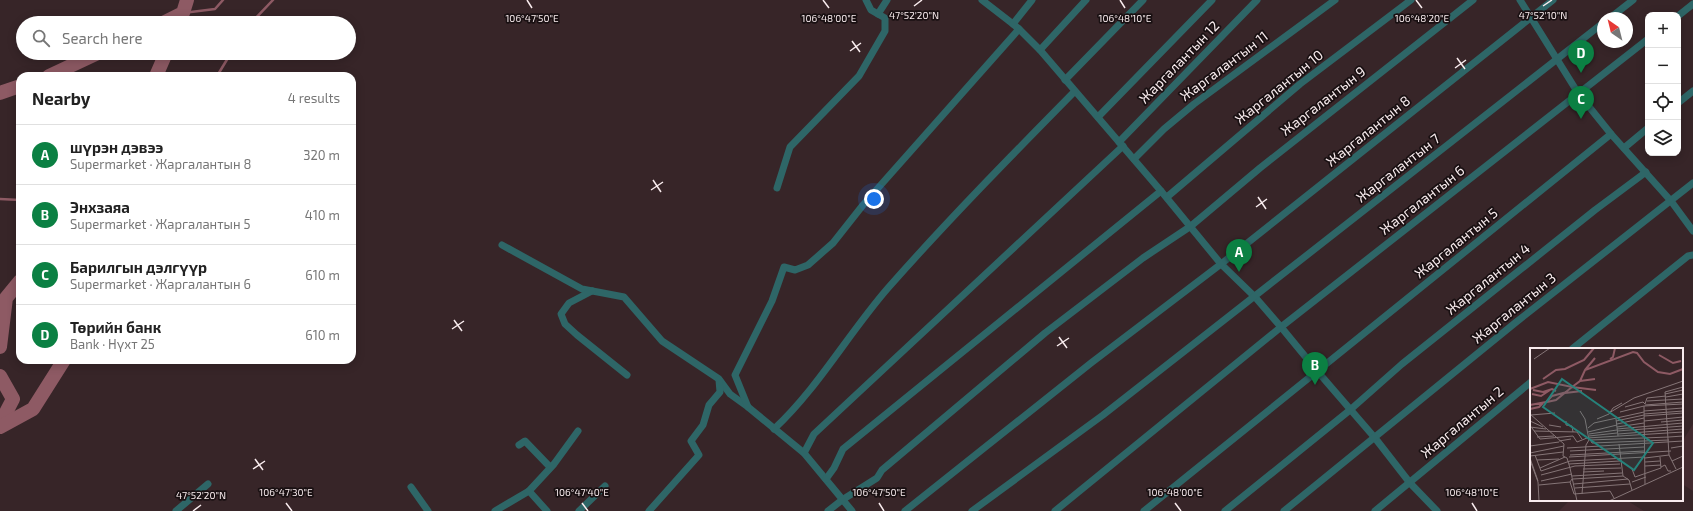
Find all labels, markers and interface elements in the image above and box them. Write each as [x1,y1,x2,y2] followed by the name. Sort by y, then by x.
[889,9,939,21] text: 47°52'20"N
[1519,9,1567,21] text: 47°52'10"N
[505,12,559,24] text: 106°47'50"E
[802,12,857,24] text: 106°48'00"E
[1099,12,1152,24] text: 106°48'10"E
[1395,12,1450,24] text: 106°48'20"E
[1597,12,1633,48] north arrow
[1645,12,1681,156] map controls
[1645,12,1681,48] button: +
[16,16,356,60] search box
[1135,17,1222,106] street label: Жаргалантын 12
[30,27,52,49] icon: search
[1176,27,1271,104] street label: Жаргалантын 11
[62,29,143,47] text: Search here
[1568,40,1594,73] pin: D
[1231,46,1326,127] street label: Жаргалантын 10
[1645,48,1681,84] button: −
[1277,62,1368,139] street label: Жаргалантын 9
[1645,84,1681,120] button: locate
[1568,86,1594,119] pin: C
[32,88,90,108] text: Nearby
[288,90,340,106] text: 4 results
[1322,92,1413,170] street label: Жаргалантын 8
[1645,120,1681,156] button: layers
[1352,130,1443,206] street label: Жаргалантын 7
[70,138,163,156] text: шүрэн дэвээ
[41,147,49,163] text: A
[303,147,340,163] text: 320 m
[70,156,251,172] text: Supermarket · Жаргалантын 8
[1376,161,1467,238] street label: Жаргалантын 6
[864,189,884,209] your location
[70,198,130,216] text: Энхзаяа
[1411,204,1501,281] street label: Жаргалантын 5
[41,207,49,223] text: B
[305,207,340,223] text: 410 m
[70,216,250,232] text: Supermarket · Жаргалантын 5
[1226,239,1252,272] pin: A
[1442,239,1533,318] street label: Жаргалантын 4
[70,258,207,276] text: Барилгын дэлгүүр
[41,267,49,283] text: C
[305,267,340,283] text: 610 m
[1468,269,1559,346] street label: Жаргалантын 3
[70,276,251,292] text: Supermarket · Жаргалантын 6
[70,318,161,336] text: Төрийн банк
[41,327,49,343] text: D
[305,327,340,343] text: 610 m
[70,336,155,352] text: Bank · Нүхт 25
[1530,348,1683,501] inset map
[1302,352,1328,385] pin: B
[1417,382,1507,461] street label: Жаргалантын 2
[259,486,313,498] text: 106°47'30"E
[555,486,609,498] text: 106°47'40"E
[852,486,906,498] text: 106°47'50"E
[1148,486,1203,498] text: 106°48'00"E
[1446,486,1499,498] text: 106°48'10"E
[176,489,226,501] text: 47°52'20"N

